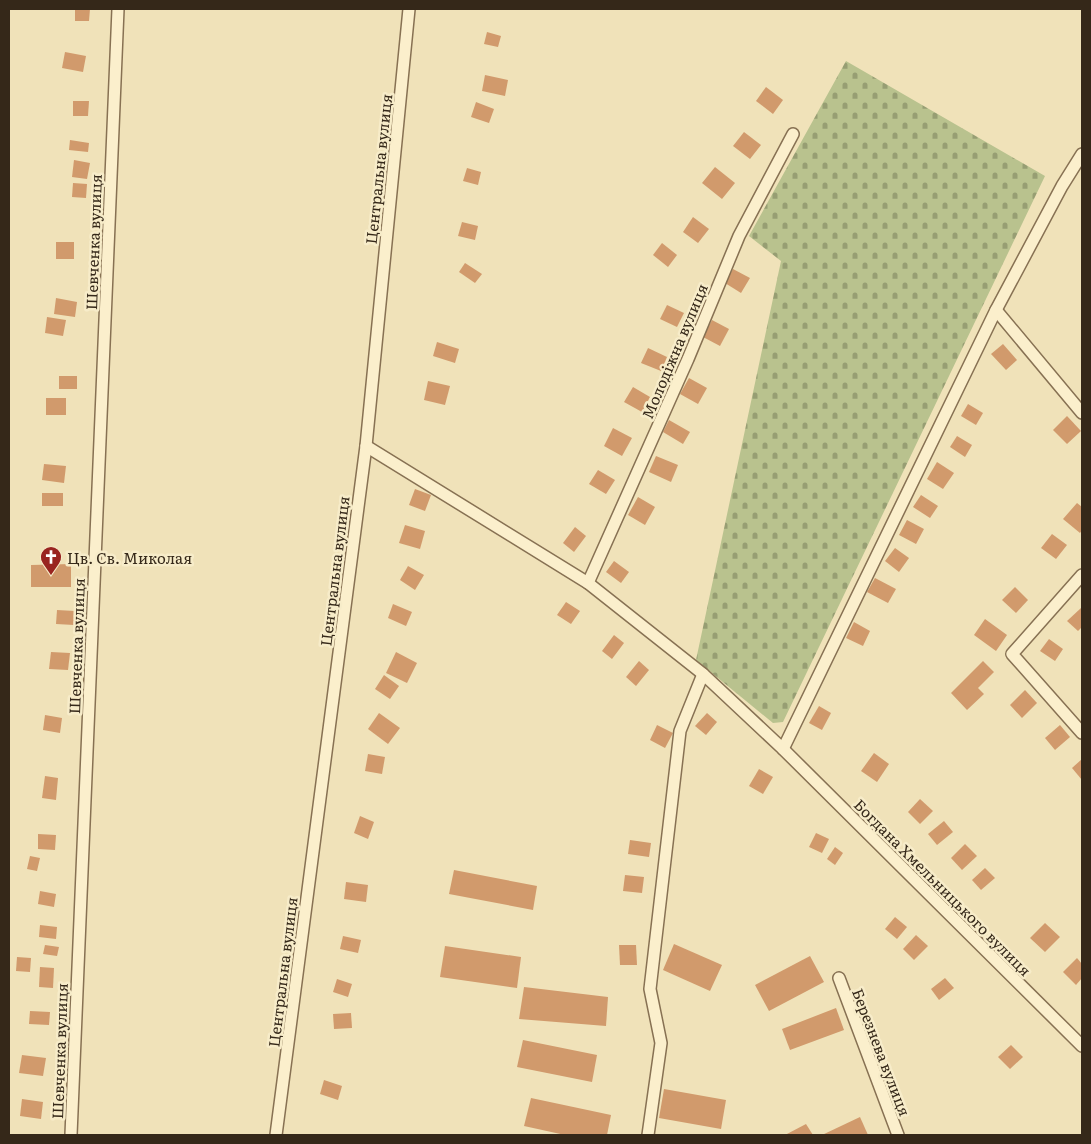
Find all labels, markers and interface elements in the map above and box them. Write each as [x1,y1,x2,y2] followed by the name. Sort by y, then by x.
[359,93,397,245] street label: Центральна вулиця
[79,174,107,310] street label: Шевченка вулиця
[635,280,713,422] street label: Молодіжна вулиця
[313,495,355,647] street label: Центральна вулиця
[39,545,63,576] church icon: Цв. Св. Миколая
[67,546,192,569] place label: Цв. Св. Миколая
[62,578,90,714] street label: Шевченка вулиця
[849,793,1037,981] street label: Богдана Хмельницького вулиця
[261,896,303,1048] street label: Центральна вулиця
[45,983,73,1119] street label: Шевченка вулиця
[847,985,917,1119] street label: Березнева вулиця

